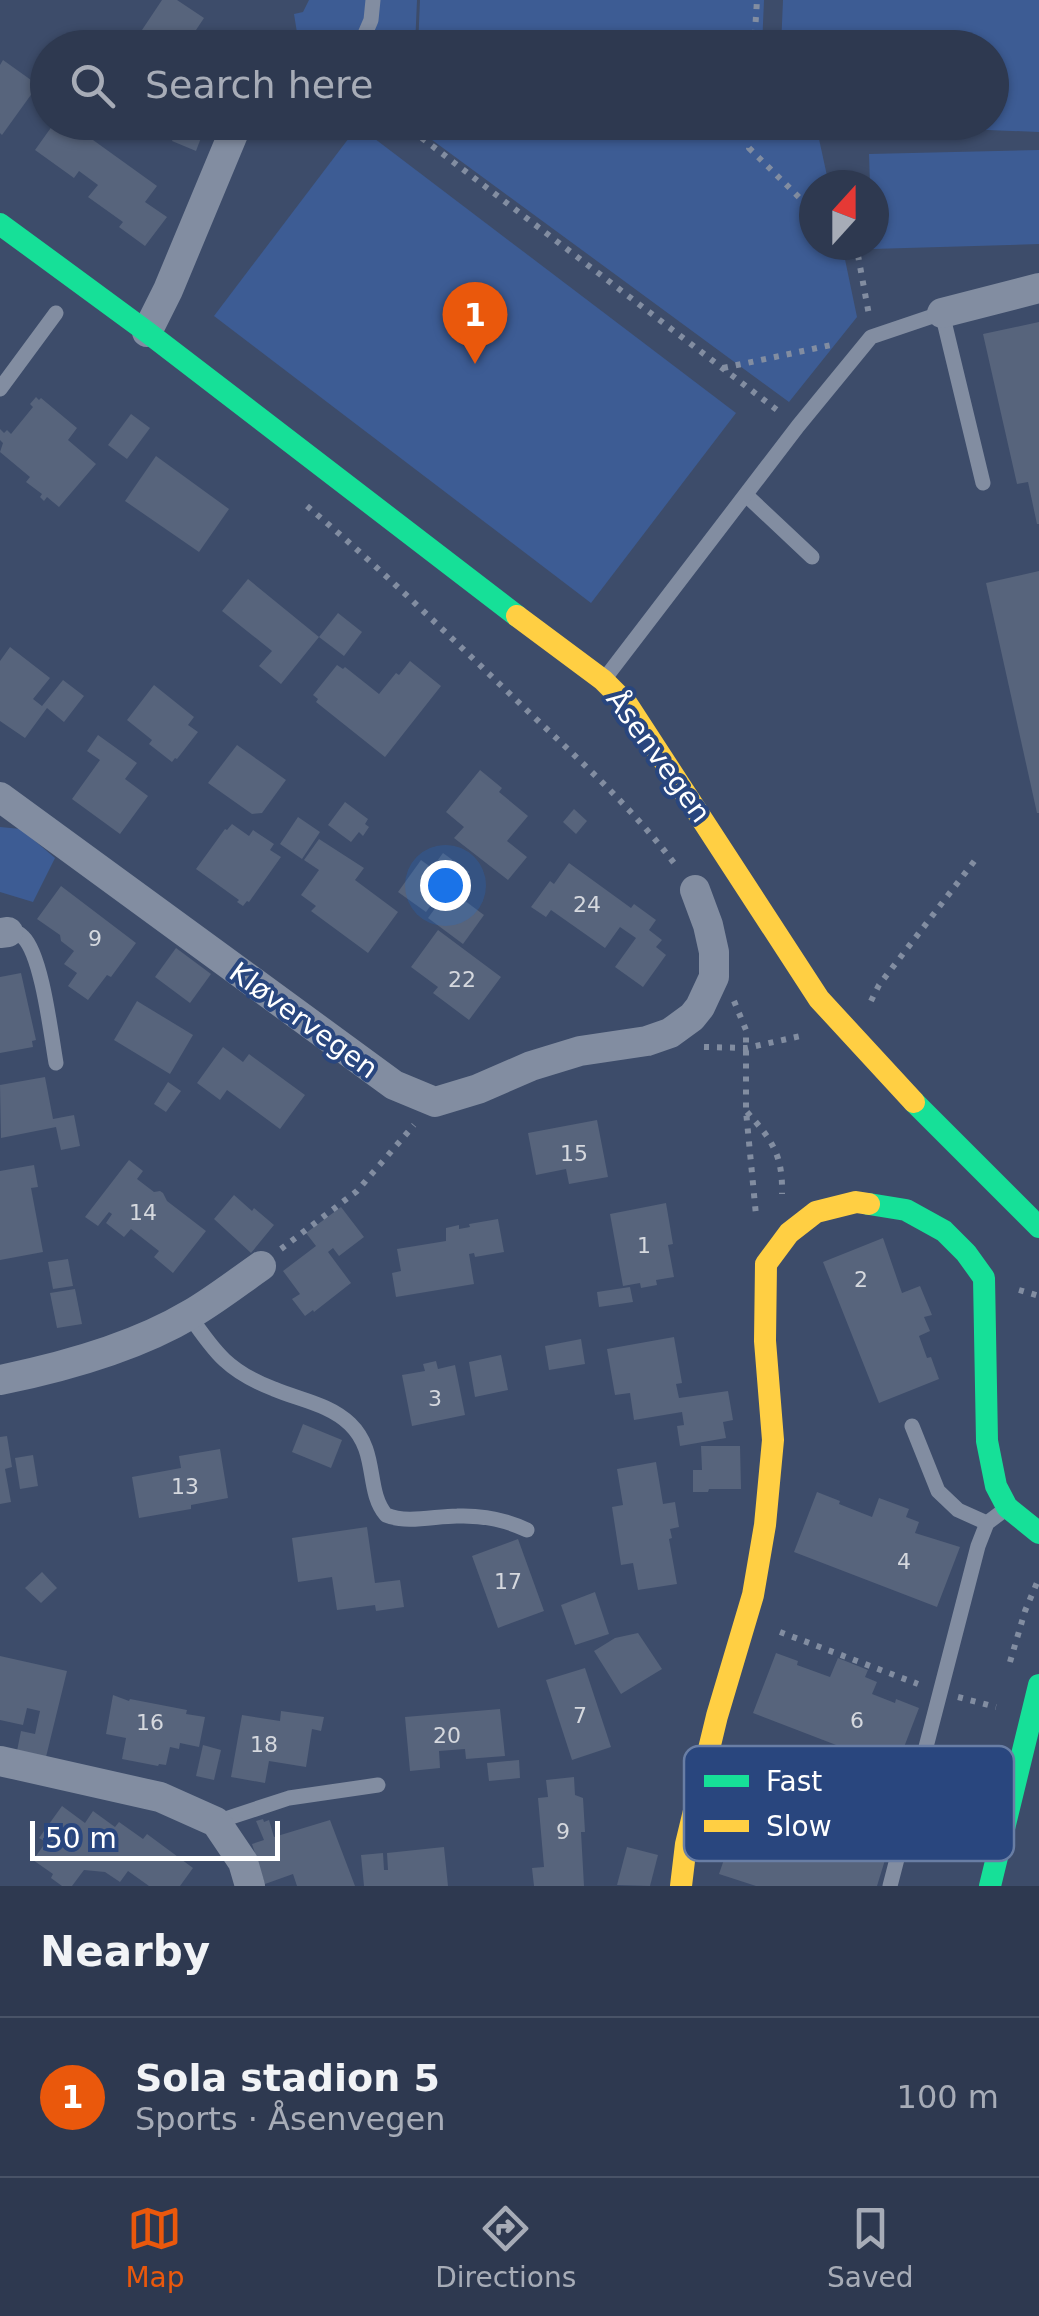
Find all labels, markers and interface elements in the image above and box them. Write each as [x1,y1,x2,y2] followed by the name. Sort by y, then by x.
[30,30,1009,140] search box
[65,58,120,113] icon: search
[145,63,373,107] text: Search here
[799,170,889,260] north arrow
[442,282,508,364] pin: 1
[600,683,718,829] street label: Åsenvegen
[420,860,471,911] your location
[573,892,601,917] house number: 24
[88,926,102,951] house number: 9
[223,956,384,1085] street label: Kløvervegen
[448,967,476,992] house number: 22
[560,1141,588,1166] house number: 15
[129,1200,157,1225] house number: 14
[637,1233,651,1258] house number: 1
[854,1267,868,1292] house number: 2
[428,1386,442,1411] house number: 3
[171,1474,199,1499] house number: 13
[897,1549,911,1574] house number: 4
[494,1569,522,1594] house number: 17
[573,1703,587,1728] house number: 7
[850,1708,864,1733] house number: 6
[136,1710,164,1735] house number: 16
[433,1723,461,1748] house number: 20
[250,1732,278,1757] house number: 18
[684,1746,1014,1861] legend
[766,1765,822,1798] text: Fast
[766,1810,832,1843] text: Slow
[30,1816,280,1860] scale bar
[556,1819,570,1844] house number: 9
[45,1822,117,1855] text: 50 m
[40,1927,210,1976] text: Nearby
[135,2056,440,2100] text: Sola stadion 5
[61,2078,84,2116] text: 1
[897,2078,999,2116] text: 100 m
[135,2100,446,2138] text: Sports · Åsenvegen
[125,2201,184,2294] tab: Map
[435,2201,576,2294] tab: Directions
[827,2201,914,2294] tab: Saved

